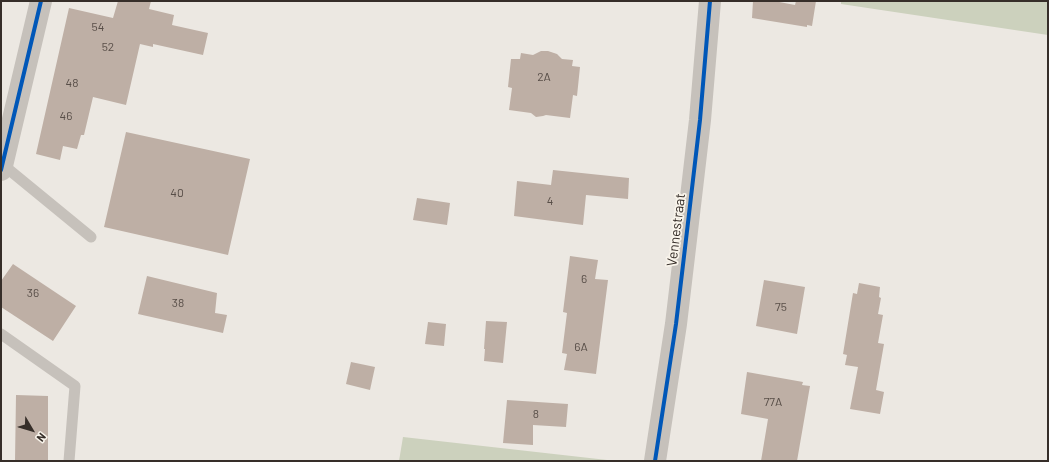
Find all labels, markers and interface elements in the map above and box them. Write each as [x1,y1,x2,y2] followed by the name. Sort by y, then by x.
[92,20,104,34] house number: 54
[102,40,114,54] house number: 52
[537,70,551,84] house number: 2A
[66,76,78,90] house number: 48
[60,109,72,123] house number: 46
[170,186,184,200] house number: 40
[663,192,689,268] street label: Vennestraat
[547,194,553,208] house number: 4
[581,272,587,286] house number: 6
[27,286,39,300] house number: 36
[172,296,184,310] house number: 38
[775,300,787,314] house number: 75
[574,340,588,354] house number: 6A
[764,395,782,409] house number: 77A
[533,407,539,421] house number: 8
[12,410,52,450] north arrow
[34,431,49,445] text: N

